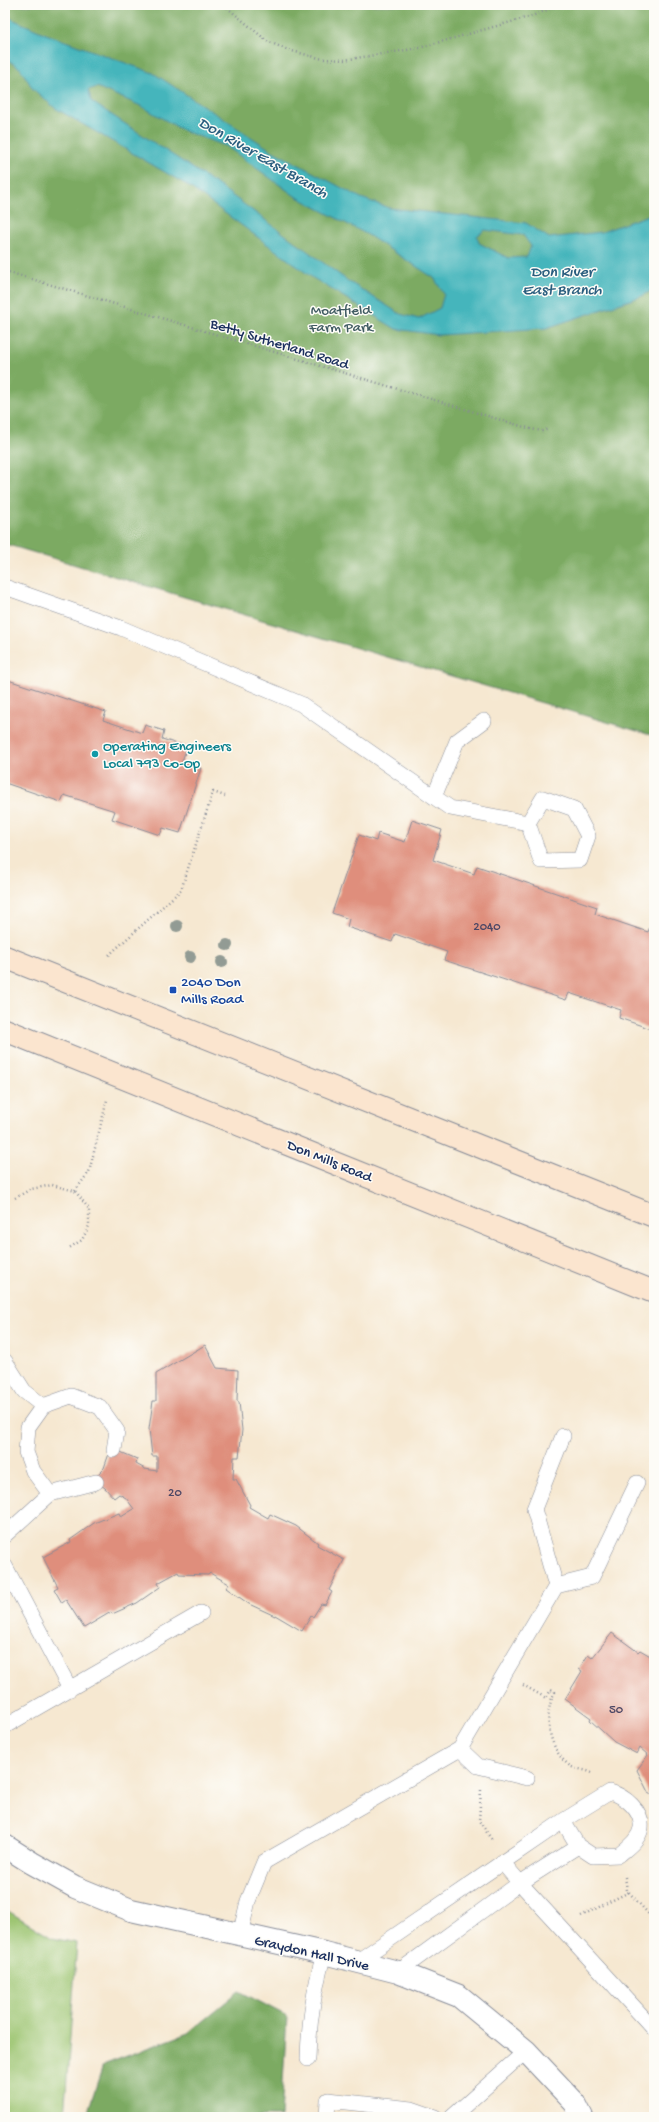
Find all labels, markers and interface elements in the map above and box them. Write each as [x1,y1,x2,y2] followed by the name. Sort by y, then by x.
[194,114,331,204] water label: Don River East Branch
[522,264,602,301] water label: Don River East Branch
[308,302,374,337] park label: Moatfield Farm Park
[207,315,352,375] street label: Betty Sutherland Road
[103,738,232,773] place label: Operating Engineers Local 793 Co-Op
[90,749,100,759] marker: Operating Engineers Local 793 Co-Op
[473,920,501,935] house number: 2040
[181,974,244,1009] place label: 2040 Don Mills Road
[168,985,178,995] marker: 2040 Don Mills Road
[283,1136,376,1188] street label: Don Mills Road
[168,1486,182,1501] house number: 20
[609,1703,624,1718] house number: 50
[252,1932,371,1976] street label: Graydon Hall Drive

